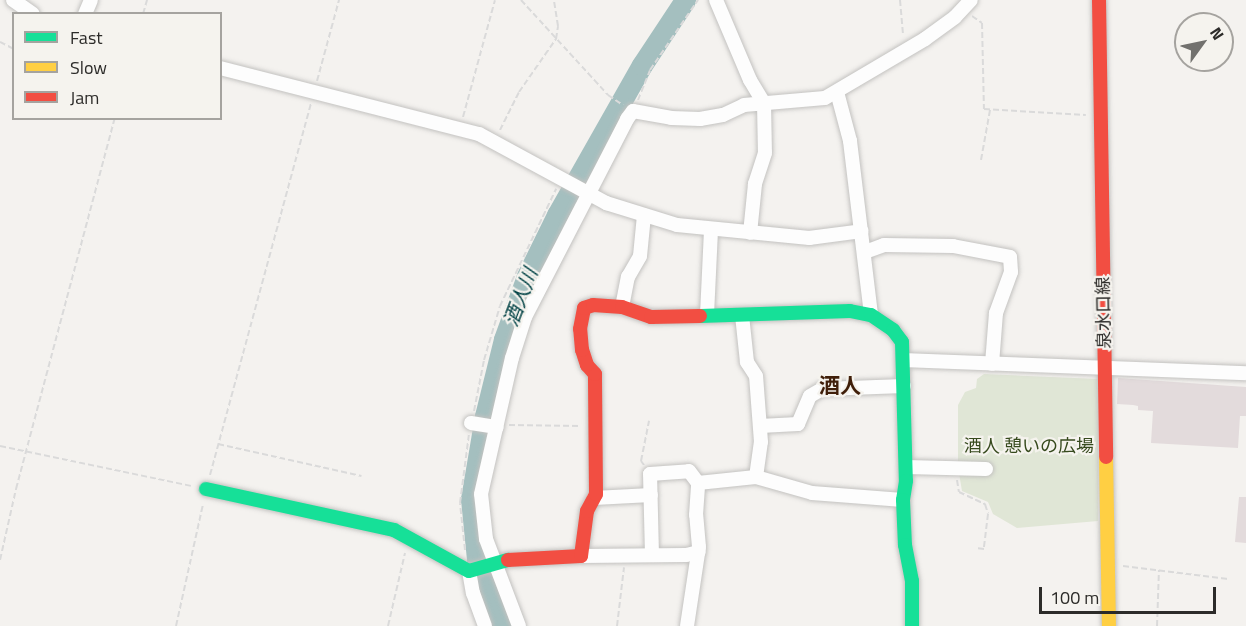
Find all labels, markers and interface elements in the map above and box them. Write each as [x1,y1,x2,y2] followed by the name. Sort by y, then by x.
[12,12,222,120] legend
[1174,12,1234,72] north arrow
[1204,22,1231,44] text: N
[70,24,103,51] text: Fast
[70,54,107,81] text: Slow
[70,84,99,111] text: Jam
[498,265,542,329] water label: 酒人川
[1093,277,1115,349] street label: 泉水口線
[819,372,861,398] district label: 酒人
[964,435,1094,457] park label: 酒人 憩いの広場
[1042,575,1219,613] scale bar
[1050,584,1099,611] text: 100 m

